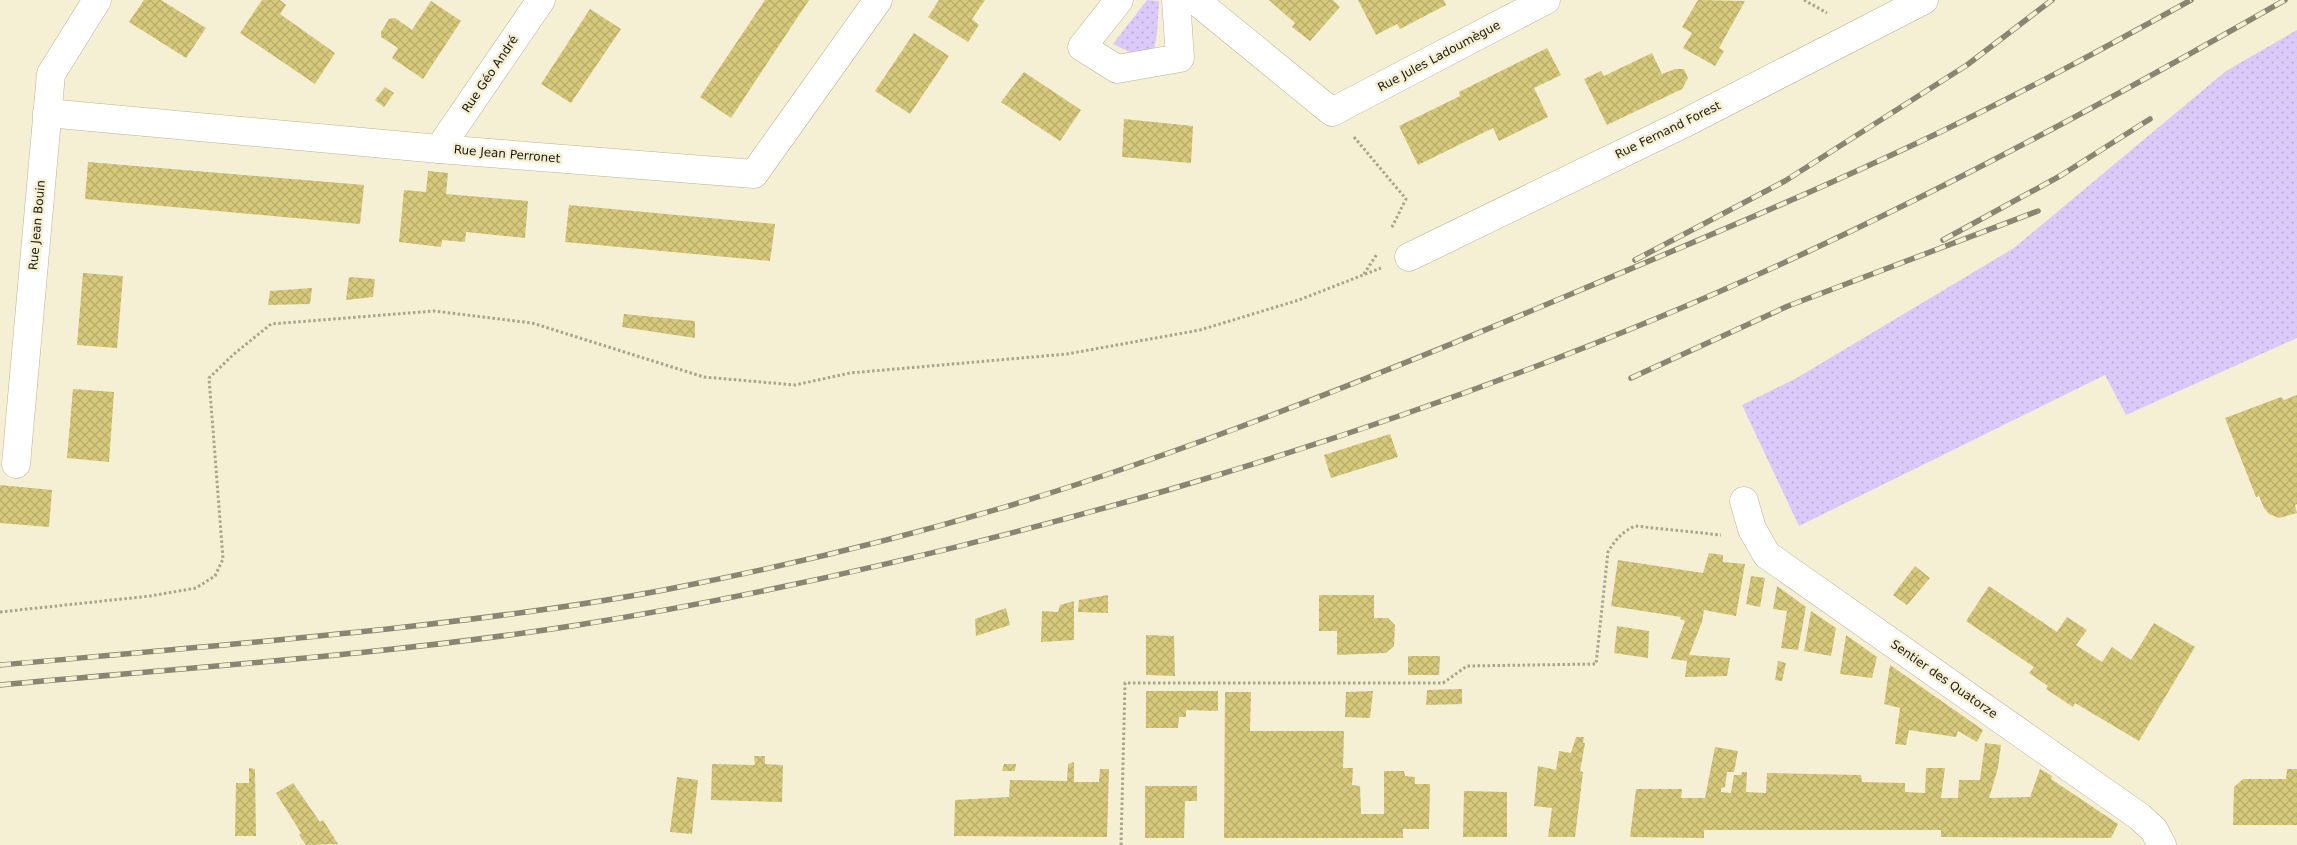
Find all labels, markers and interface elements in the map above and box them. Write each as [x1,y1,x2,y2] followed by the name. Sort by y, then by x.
[1375,18,1503,94] street label: Rue Jules Ladoumègue
[459,33,521,115] street label: Rue Géo André
[1613,98,1723,162] street label: Rue Fernand Forest
[453,142,561,166] street label: Rue Jean Perronet
[26,179,48,271] street label: Rue Jean Bouin
[1888,637,2000,721] street label: Sentier des Quatorze

